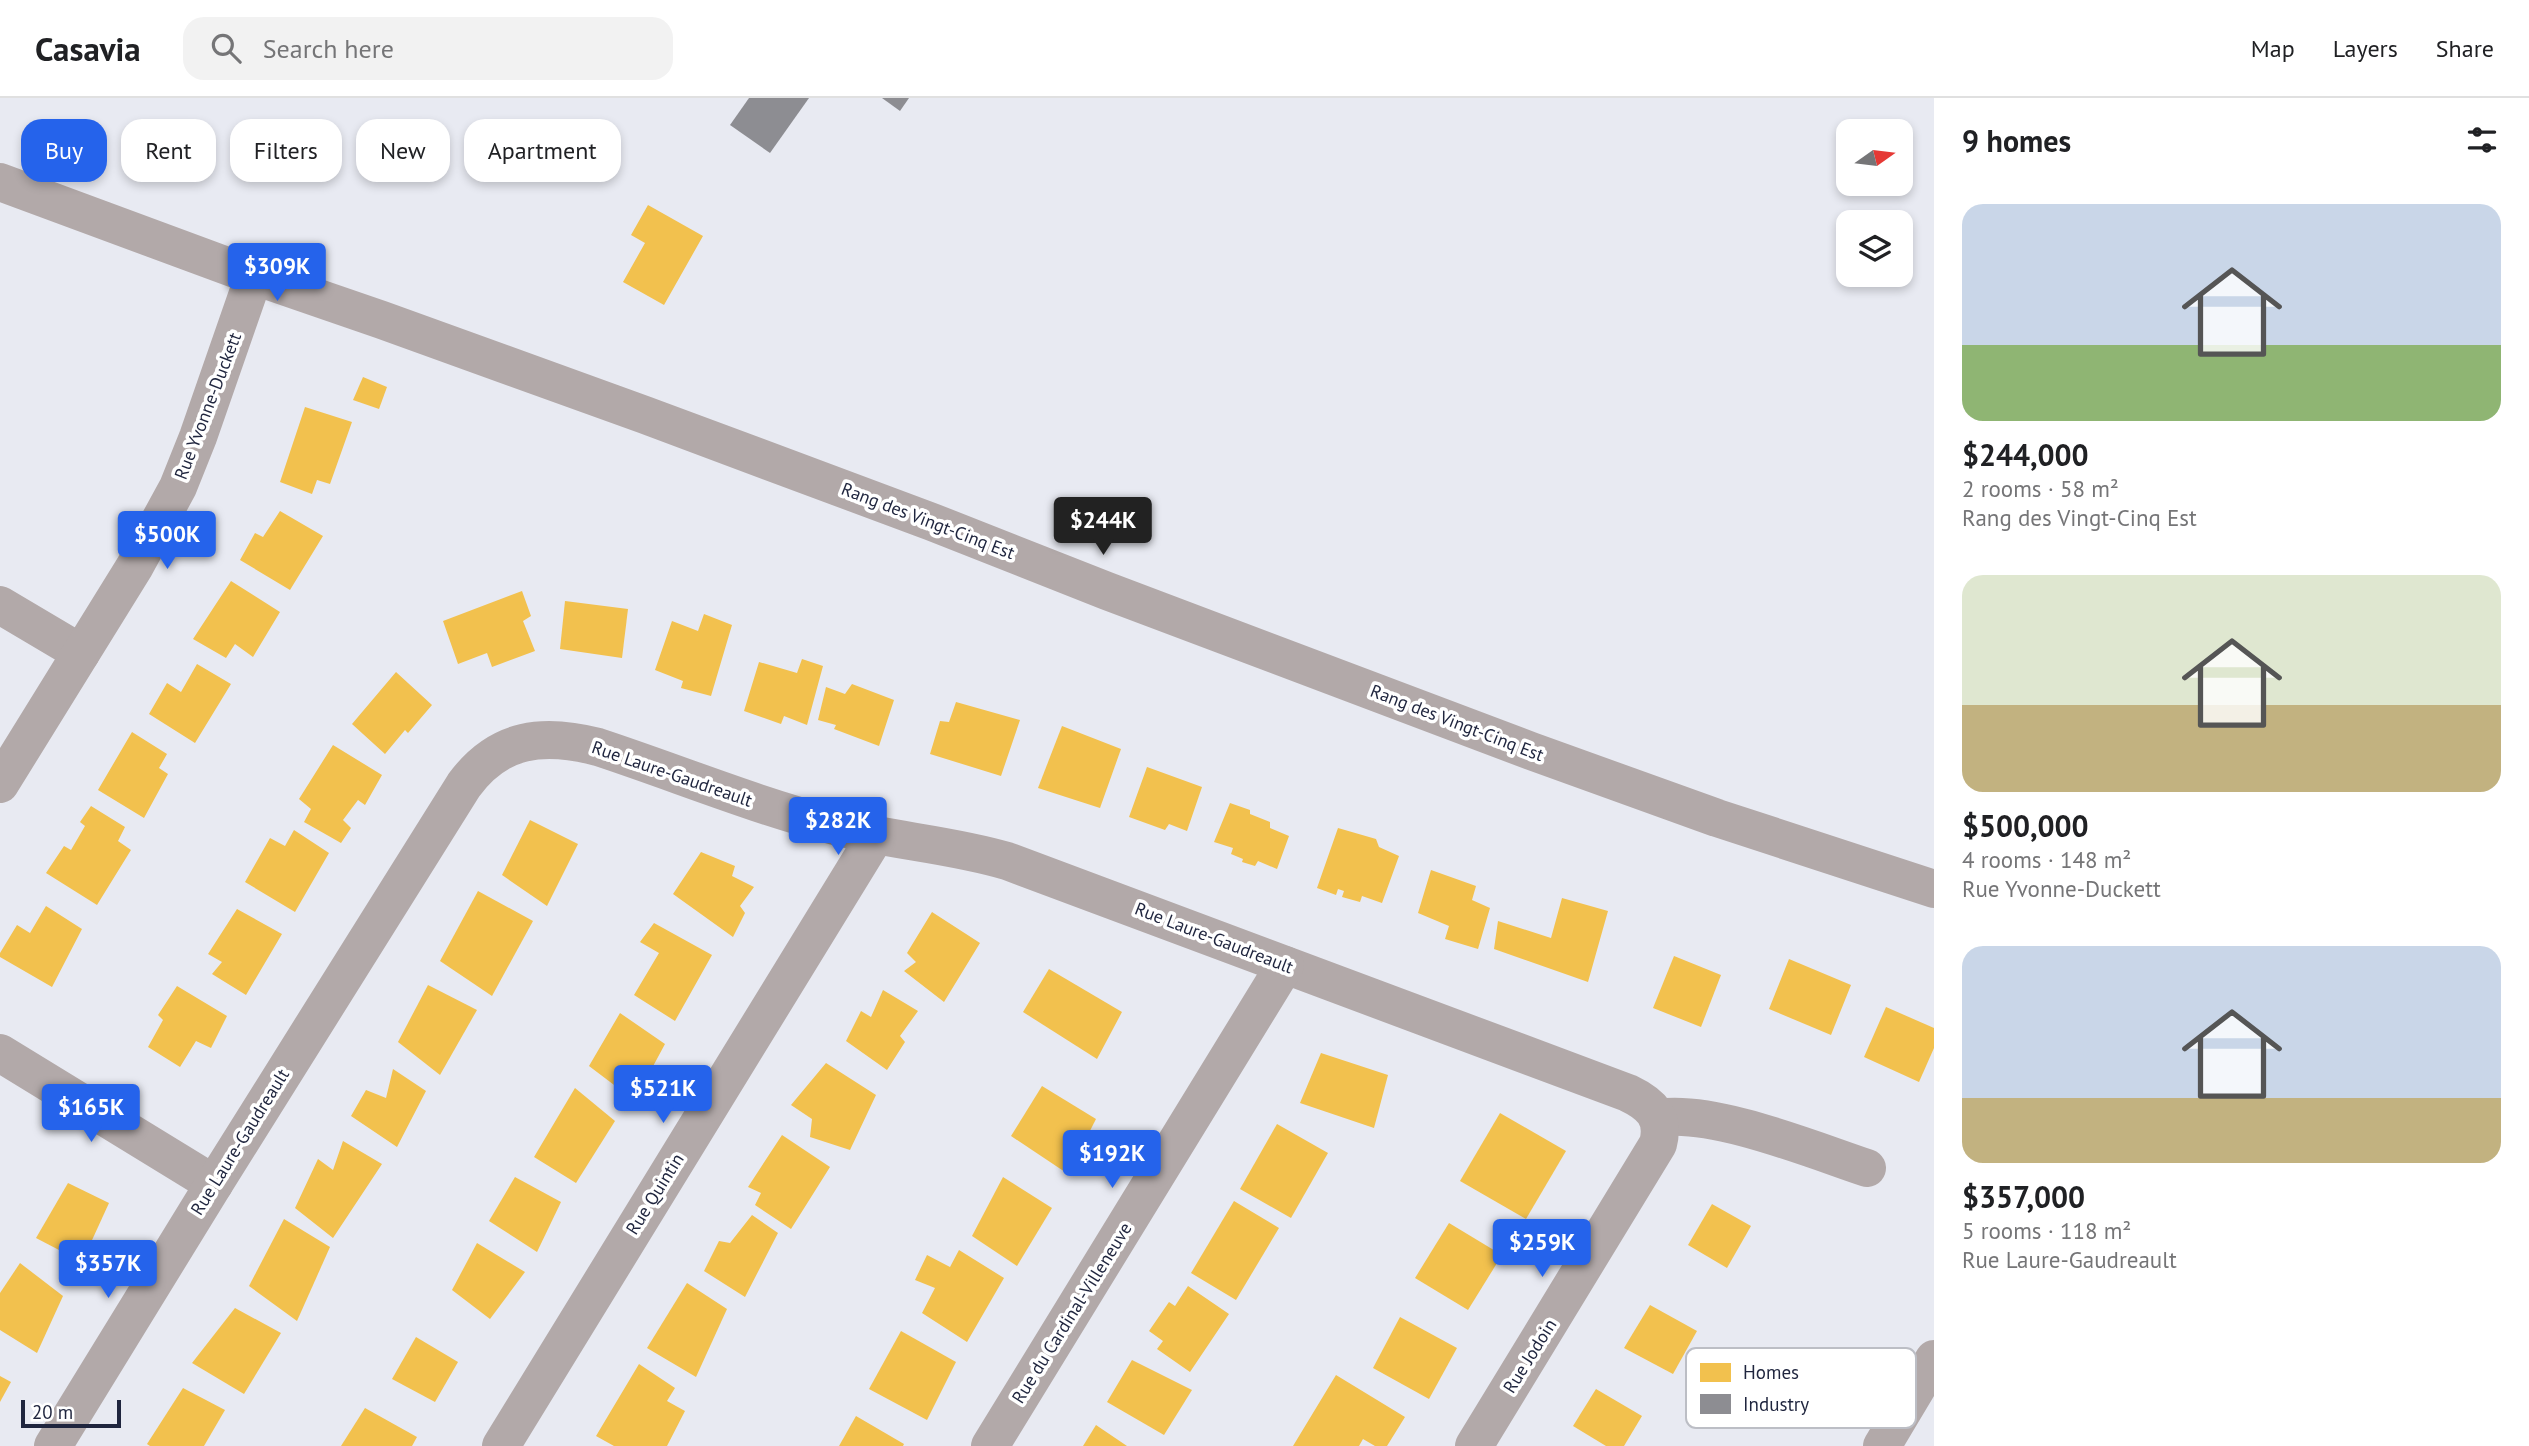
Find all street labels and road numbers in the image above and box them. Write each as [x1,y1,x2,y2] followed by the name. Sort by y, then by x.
[169,329,246,483] street label: Rue Yvonne-Duckett
[838,477,1018,564] street label: Rang des Vingt-Cinq Est
[1367,679,1547,766] street label: Rang des Vingt-Cinq Est
[589,735,755,812] street label: Rue Laure-Gaudreault
[1132,897,1297,978] street label: Rue Laure-Gaudreault
[185,1064,294,1219] street label: Rue Laure-Gaudreault
[621,1149,689,1239] street label: Rue Quintin
[1006,1218,1137,1407] street label: Rue du Cardinal-Villeneuve
[1498,1314,1561,1397] street label: Rue Jodoin

